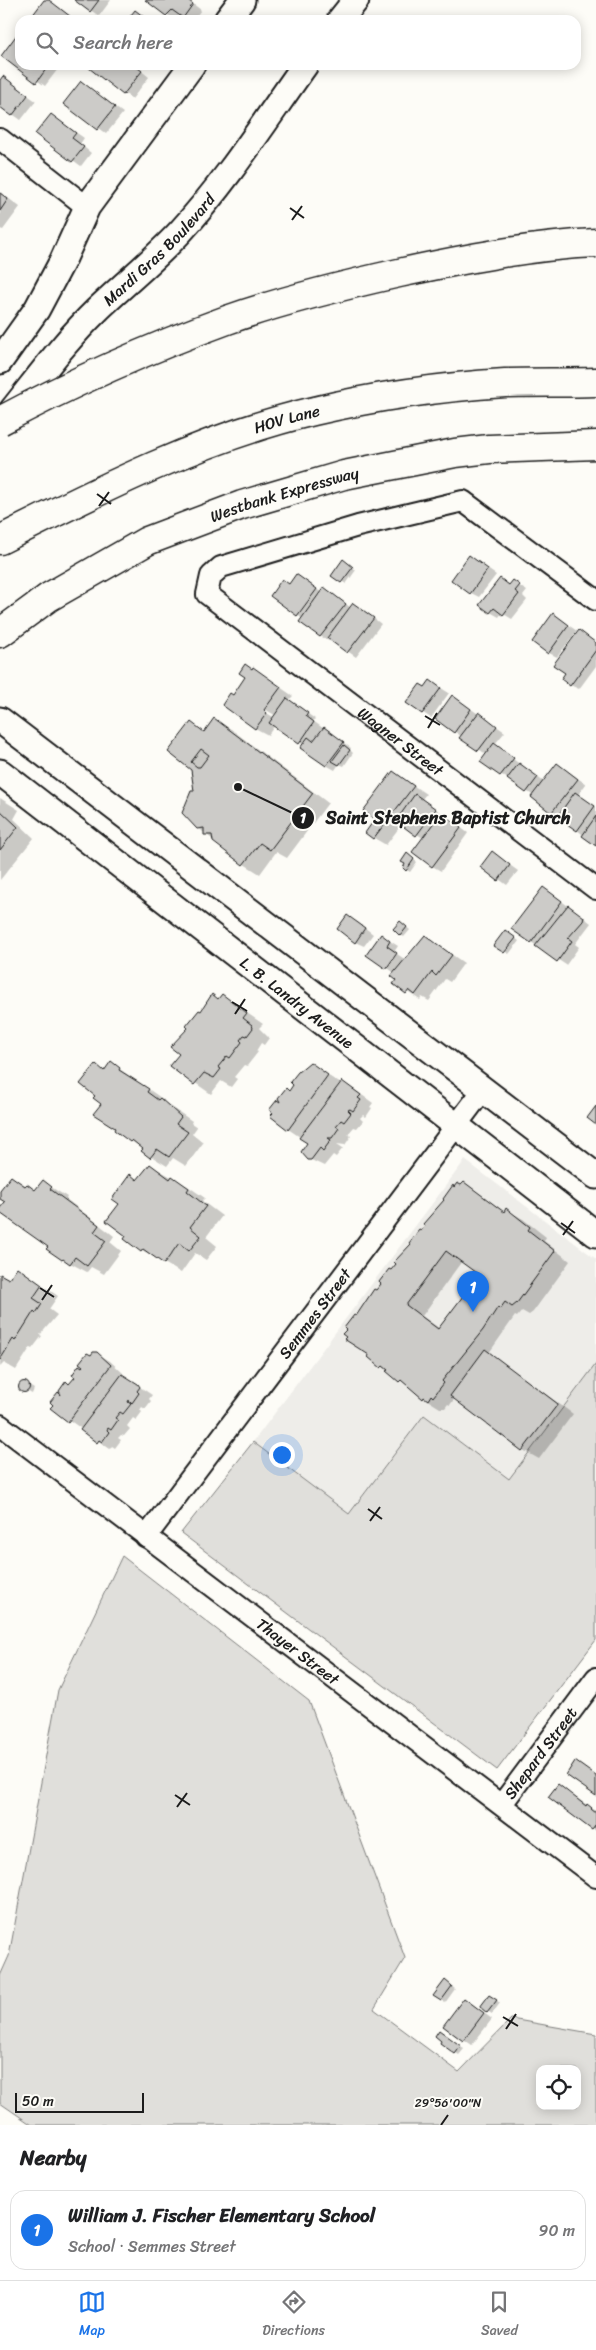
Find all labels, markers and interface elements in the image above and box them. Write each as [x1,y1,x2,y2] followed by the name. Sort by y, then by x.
[15,15,581,70] search box
[73,26,173,59] text: Search here
[33,29,61,57] icon: search
[96,185,224,313] street label: Mardi Gras Boulevard
[250,396,323,442] street label: HOV Lane
[206,458,362,531] street label: Westbank Expressway
[351,699,450,784] street label: Wagner Street
[290,801,581,834] callout: Saint Stephens Baptist Church
[325,802,571,834] text: Saint Stephens Baptist Church
[300,805,307,831] text: 1
[233,949,361,1057] street label: L. B. Landry Avenue
[271,1261,359,1366] street label: Semmes Street
[457,1271,489,1312] pin: 1
[269,1442,295,1468] your location
[250,1610,346,1693] street label: Thayer Street
[496,1700,585,1806] street label: Shepard Street
[536,2065,581,2110] map controls
[536,2065,581,2110] button: locate
[22,2089,54,2114] text: 50 m
[15,2090,144,2113] scale bar
[415,2092,482,2114] text: 29°56'00"N
[20,2139,86,2177] text: Nearby
[68,2199,375,2232] text: William J. Fischer Elementary School
[34,2216,40,2245] text: 1
[539,2216,575,2245] text: 90 m
[68,2232,236,2261] text: School · Semmes Street
[78,2288,106,2343] tab: Map
[262,2288,325,2343] tab: Directions
[481,2288,518,2343] tab: Saved

